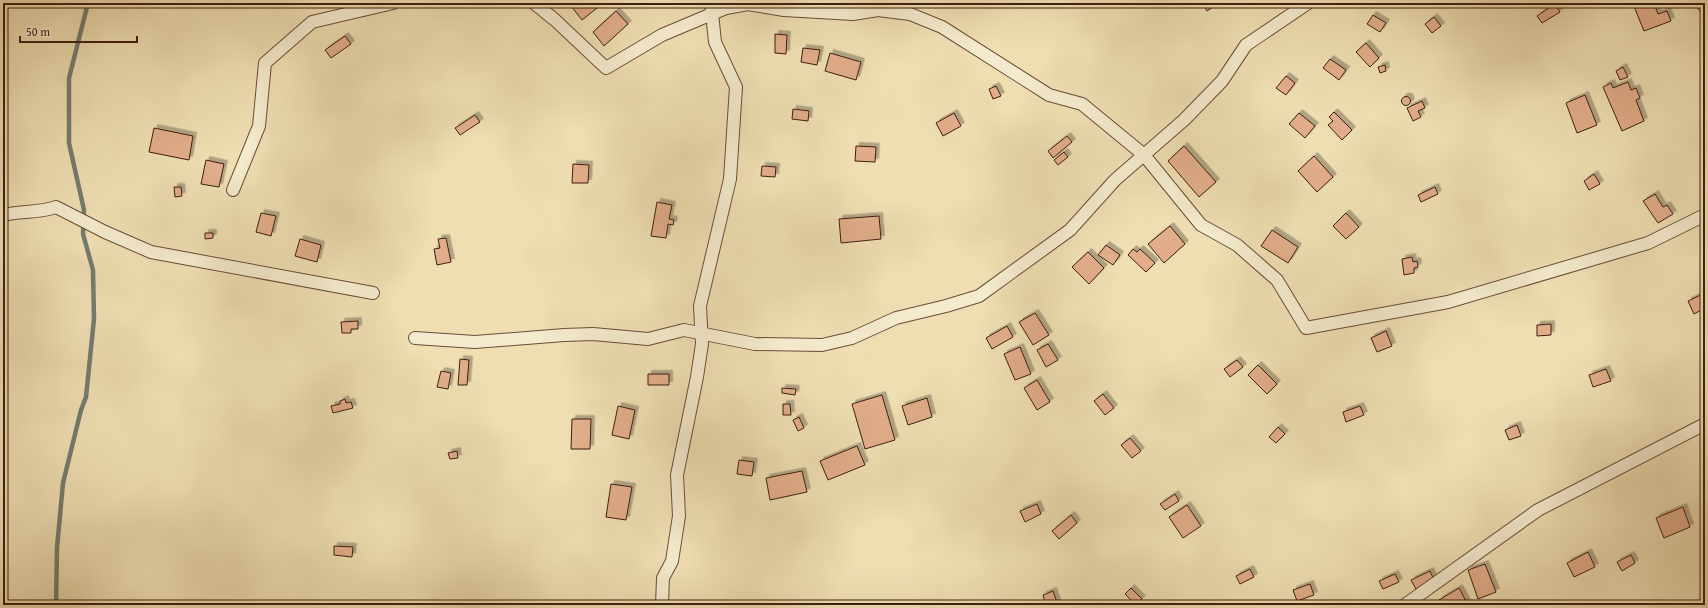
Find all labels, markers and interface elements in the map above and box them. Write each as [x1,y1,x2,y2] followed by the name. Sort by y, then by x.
[20,18,137,44] scale bar
[26,23,50,40] text: 50 m

